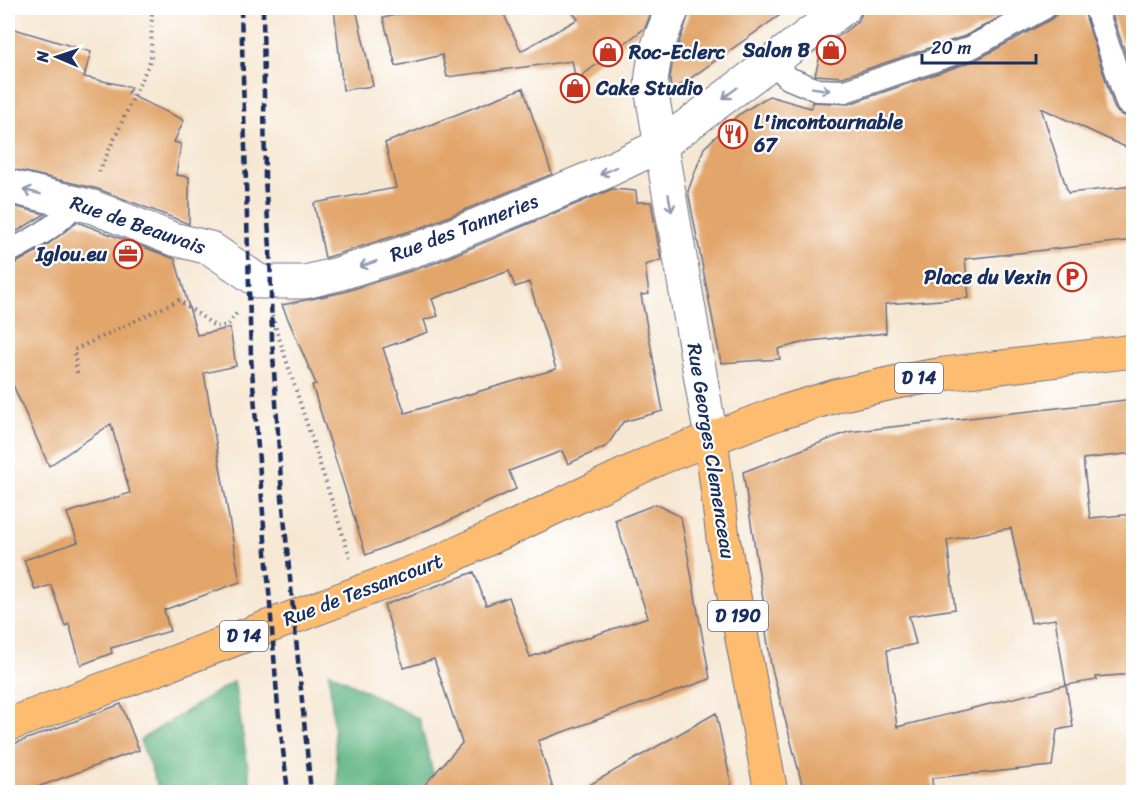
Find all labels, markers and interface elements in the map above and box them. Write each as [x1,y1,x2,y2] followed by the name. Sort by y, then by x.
[27,27,87,87] north arrow
[922,27,1036,65] scale bar
[931,32,971,64] text: 20 m
[742,33,810,68] place label: Salon B
[815,34,847,66] shop icon: Salon B
[628,35,726,70] place label: Roc-Eclerc
[592,36,624,68] shop icon: Roc-Eclerc
[28,50,57,64] text: N
[595,71,704,106] place label: Cake Studio
[559,72,591,104] shop icon: Cake Studio
[811,84,830,95] one-way arrow
[722,86,738,99] one-way arrow
[753,105,903,163] place label: L'incontournable 67
[717,118,749,150] restaurant icon: L'incontournable 67
[599,165,617,177] one-way arrow
[385,183,544,272] street label: Rue des Tanneries
[65,185,211,265] street label: Rue de Beauvais
[23,186,42,198] one-way arrow
[665,193,676,212] one-way arrow
[35,237,107,272] place label: Iglou.eu
[112,238,144,270] office icon: Iglou.eu
[359,260,378,271] one-way arrow
[924,260,1051,295] place label: Place du Vexin
[1056,261,1088,293] parking icon: Place du Vexin
[677,341,745,562] street label: Rue Georges Clemenceau
[895,363,943,393] road number: D 14
[278,543,448,637] street label: Rue de Tessancourt
[708,601,768,631] road number: D 190
[220,621,268,651] road number: D 14

